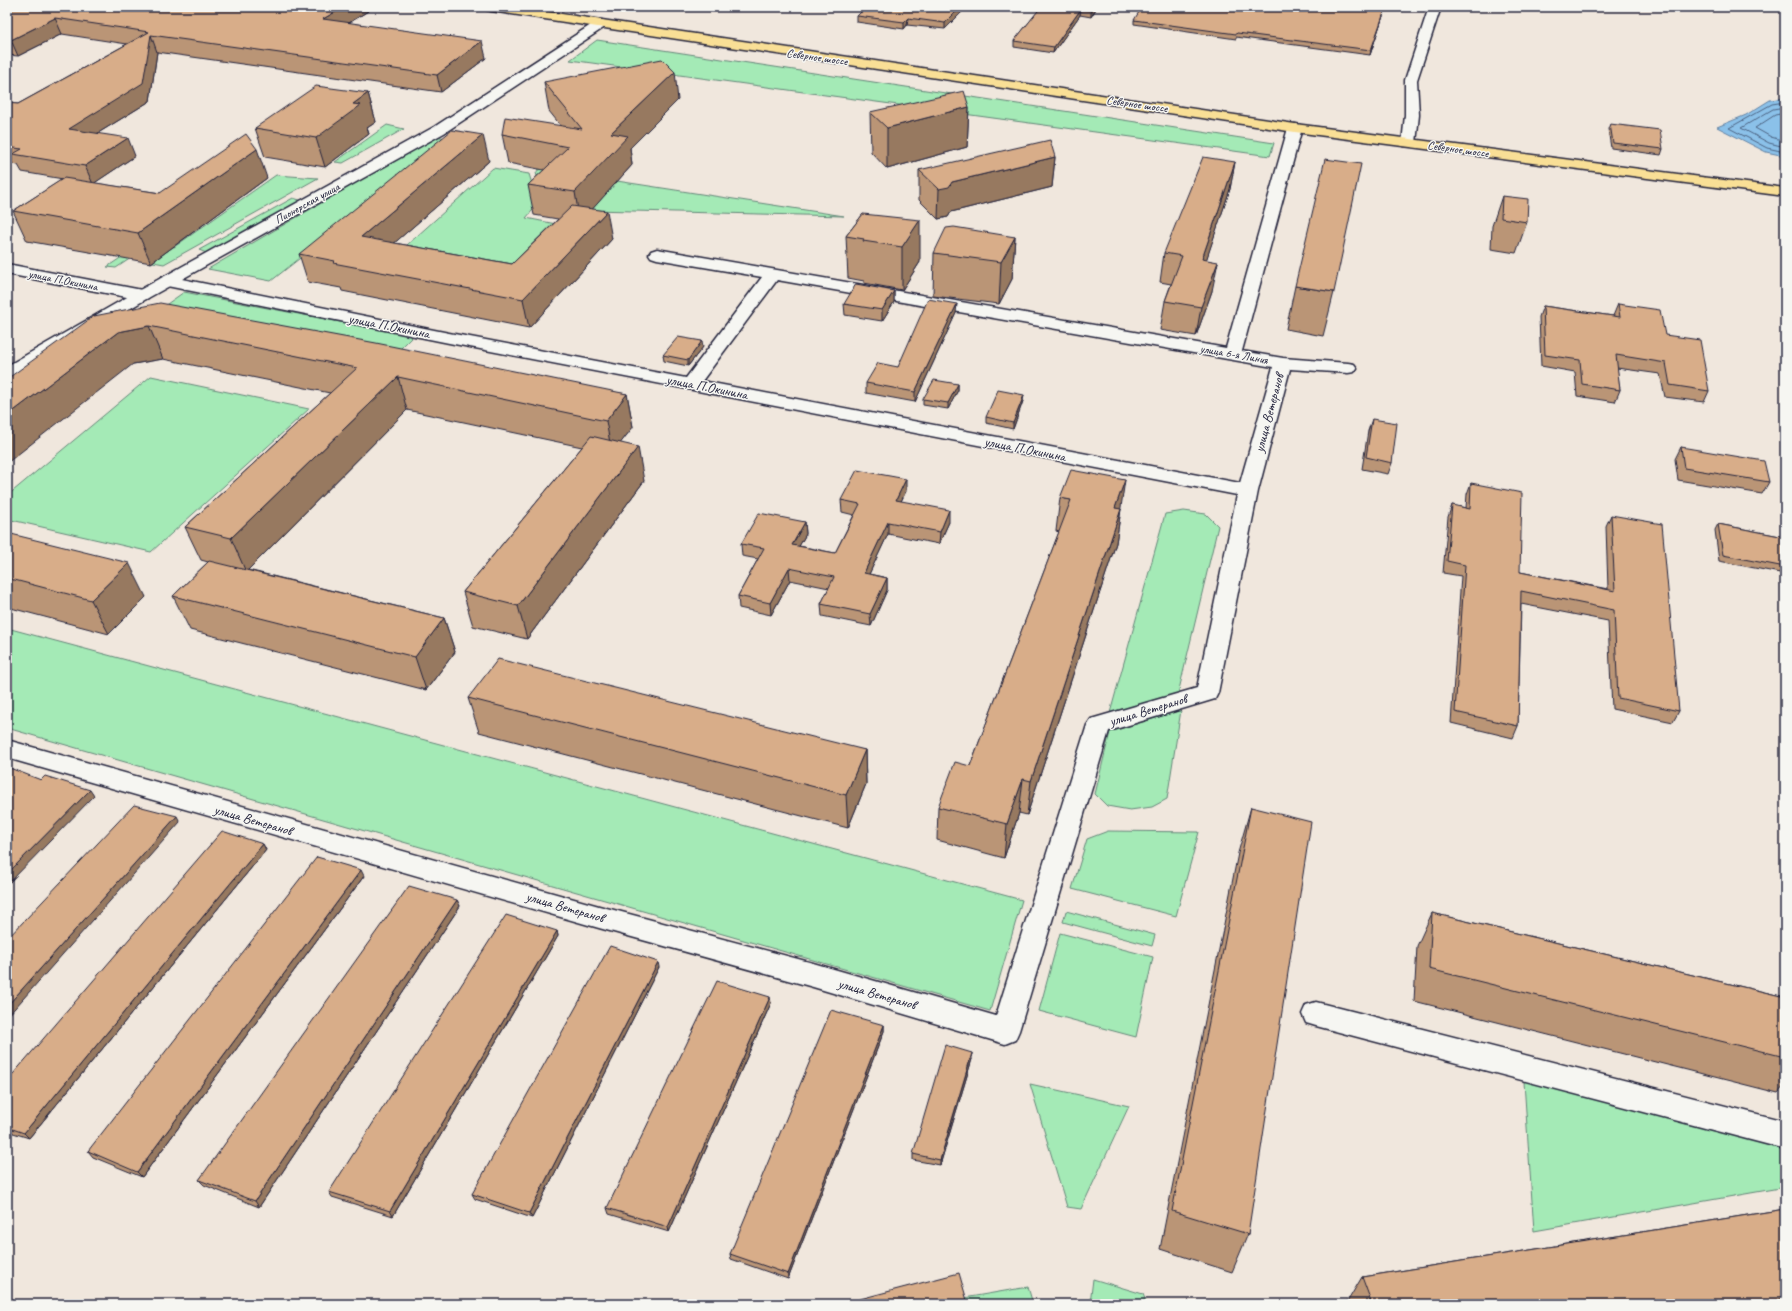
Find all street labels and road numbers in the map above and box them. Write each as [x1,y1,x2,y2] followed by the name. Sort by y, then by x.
[785,45,850,69] street label: Северное шоссе
[1105,92,1170,116] street label: Северное шоссе
[1426,137,1491,161] street label: Северное шоссе
[272,178,343,227] street label: Пионерская улица
[26,265,100,295] street label: улица П.Окинина
[346,310,432,342] street label: улица П.Окинина
[1198,340,1270,368] street label: улица 6-я Линия
[1250,369,1288,455] street label: улица Ветеранов
[664,371,750,403] street label: улица П.Окинина
[982,433,1068,465] street label: улица П.Окинина
[1106,689,1191,730] street label: улица Ветеранов
[211,800,297,840] street label: улица Ветеранов
[523,887,609,927] street label: улица Ветеранов
[835,974,921,1014] street label: улица Ветеранов

